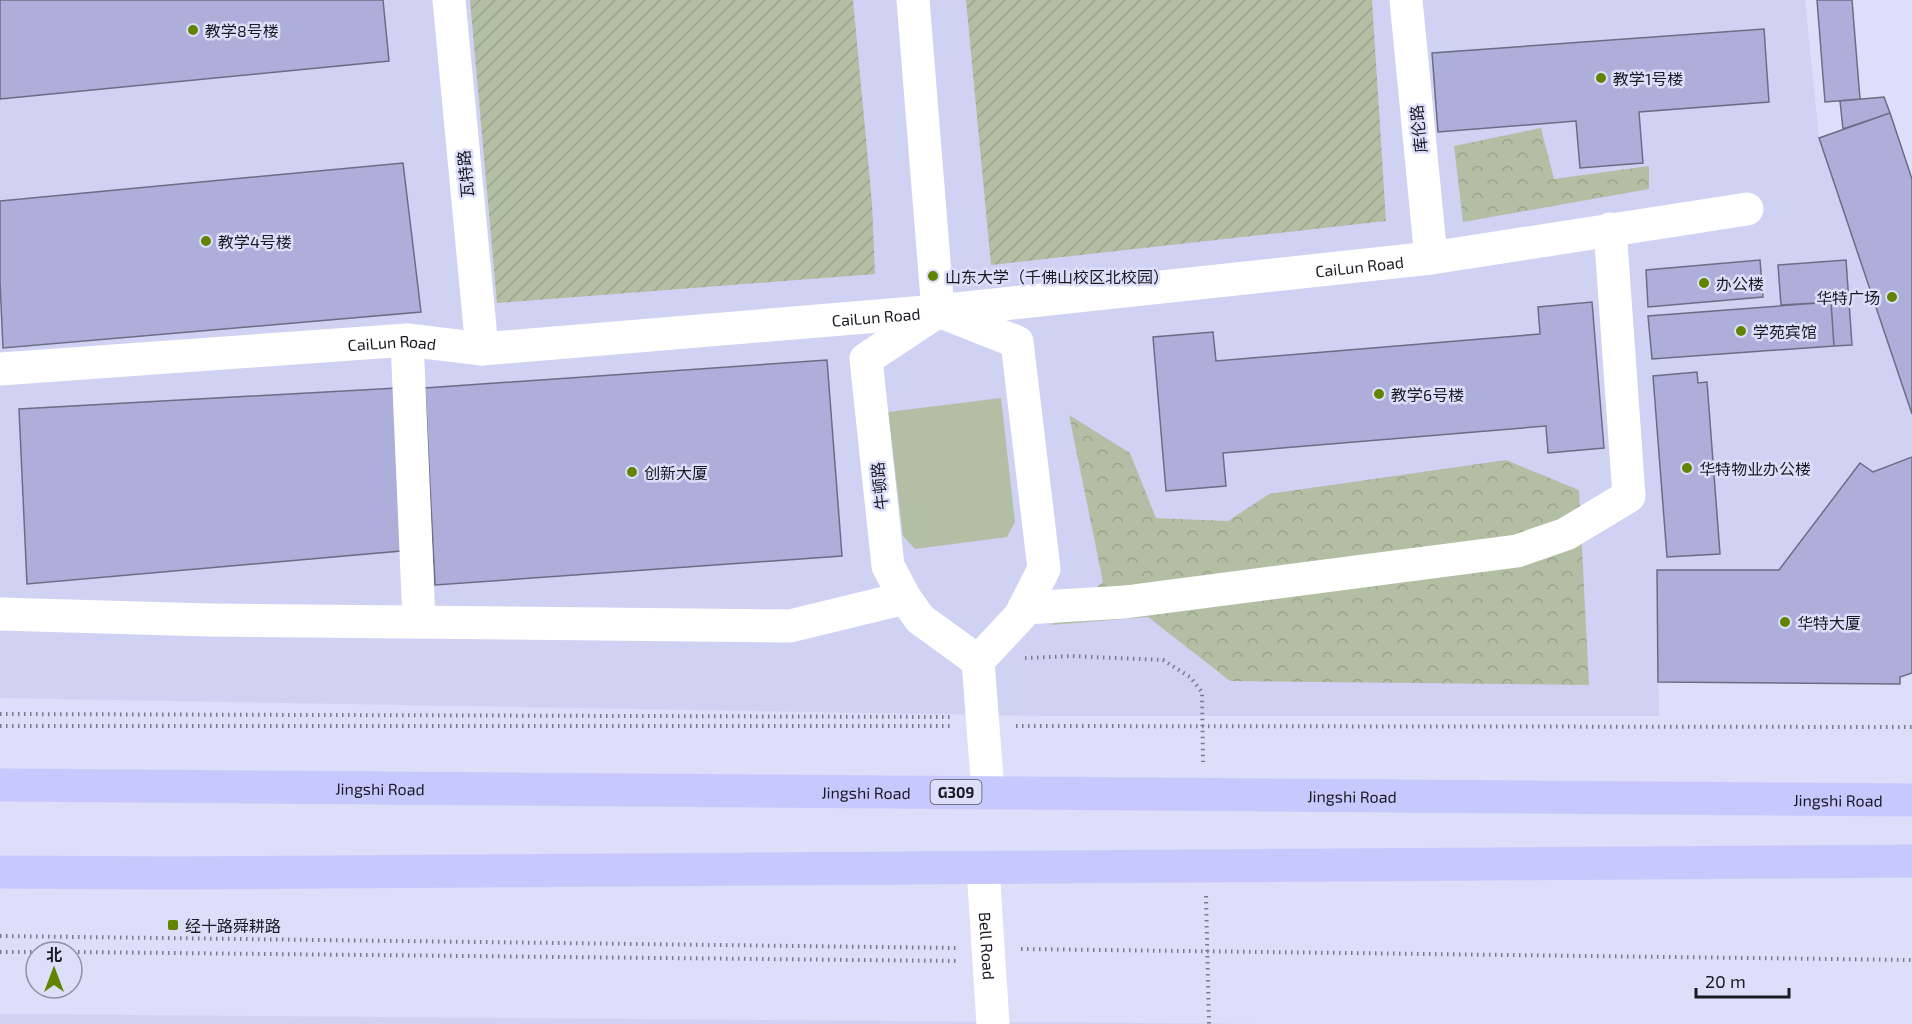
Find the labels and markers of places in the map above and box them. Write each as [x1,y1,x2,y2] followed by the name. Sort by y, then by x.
[205,21,279,40] place label: 教学8号楼
[186,23,200,37] marker: 教学8号楼
[1613,69,1683,88] place label: 教学1号楼
[1594,71,1608,85] marker: 教学1号楼
[218,232,292,251] place label: 教学4号楼
[199,234,213,248] marker: 教学4号楼
[945,267,1169,286] place label: 山东大学（千佛山校区北校园）
[926,269,940,283] marker: 山东大学（千佛山校区北校园）
[1716,274,1764,293] place label: 办公楼
[1697,276,1711,290] marker: 办公楼
[1816,288,1880,307] place label: 华特广场
[1885,290,1899,304] marker: 华特广场
[1753,322,1817,341] place label: 学苑宾馆
[1734,324,1748,338] marker: 学苑宾馆
[1391,385,1464,404] place label: 教学6号楼
[1372,387,1386,401] marker: 教学6号楼
[1699,459,1811,478] place label: 华特物业办公楼
[1680,461,1694,475] marker: 华特物业办公楼
[644,463,708,482] place label: 创新大厦
[625,465,639,479] marker: 创新大厦
[1797,613,1861,632] place label: 华特大厦
[1778,615,1792,629] marker: 华特大厦
[185,916,281,935] place label: 经十路舜耕路
[166,918,180,932] marker: 经十路舜耕路

